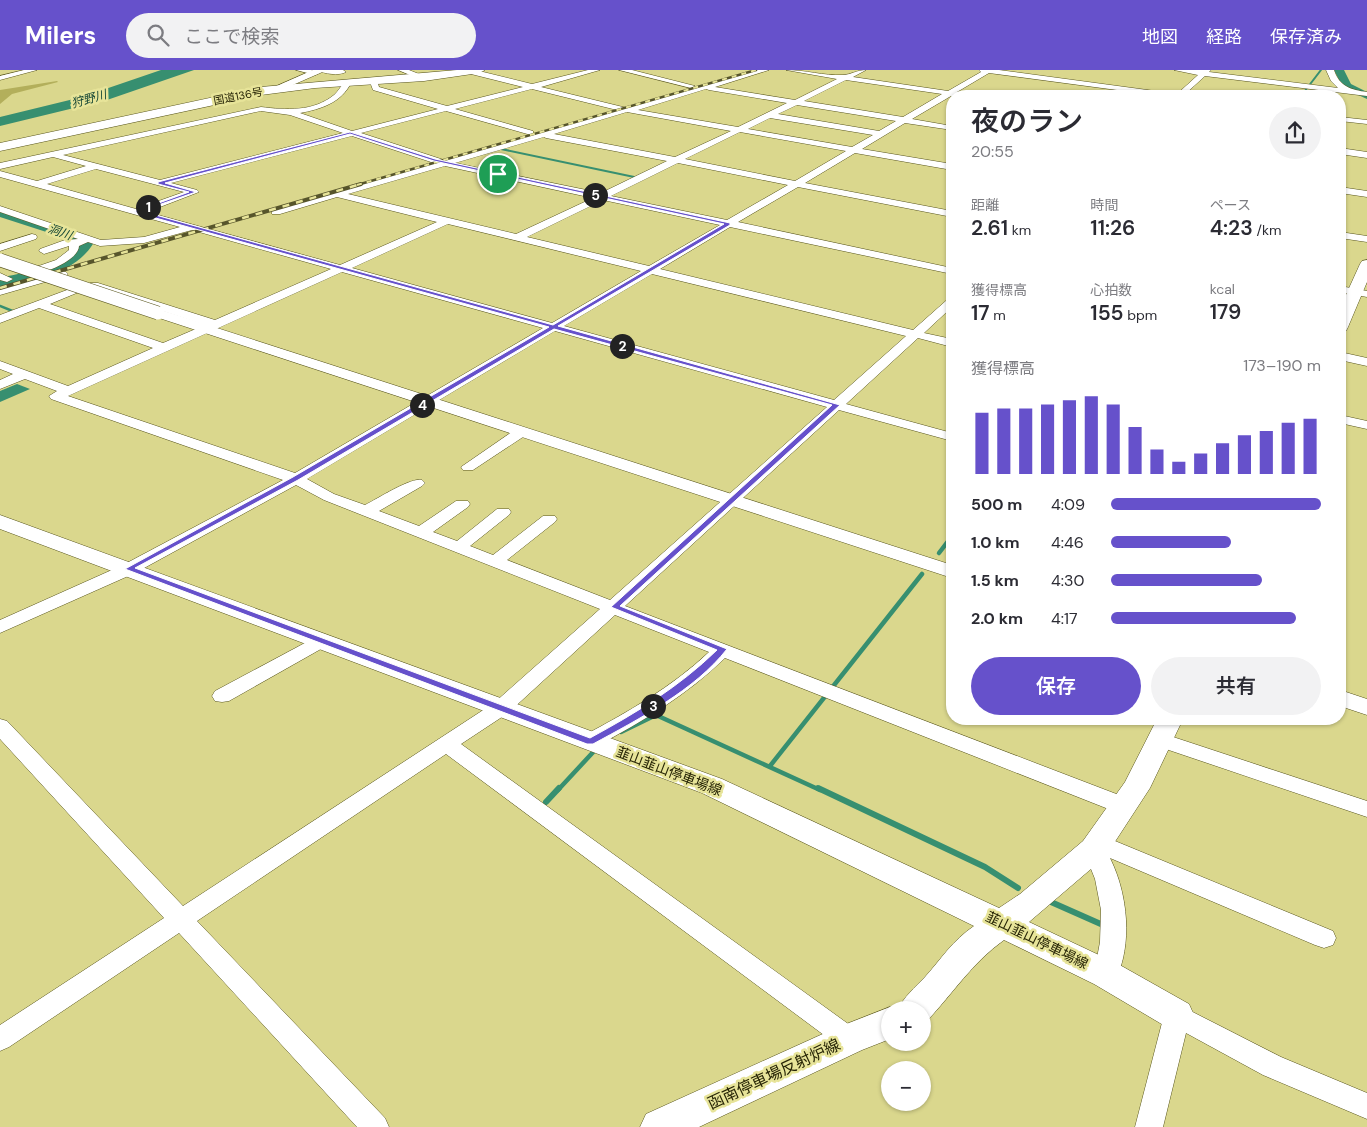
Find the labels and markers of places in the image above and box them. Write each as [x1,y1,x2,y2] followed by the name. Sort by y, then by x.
[477,153,519,195] pin
[582,182,608,208] pin: 5
[136,194,160,220] pin: 1
[610,334,634,358] pin: 2
[410,392,434,418] pin: 4
[640,694,666,718] pin: 3

